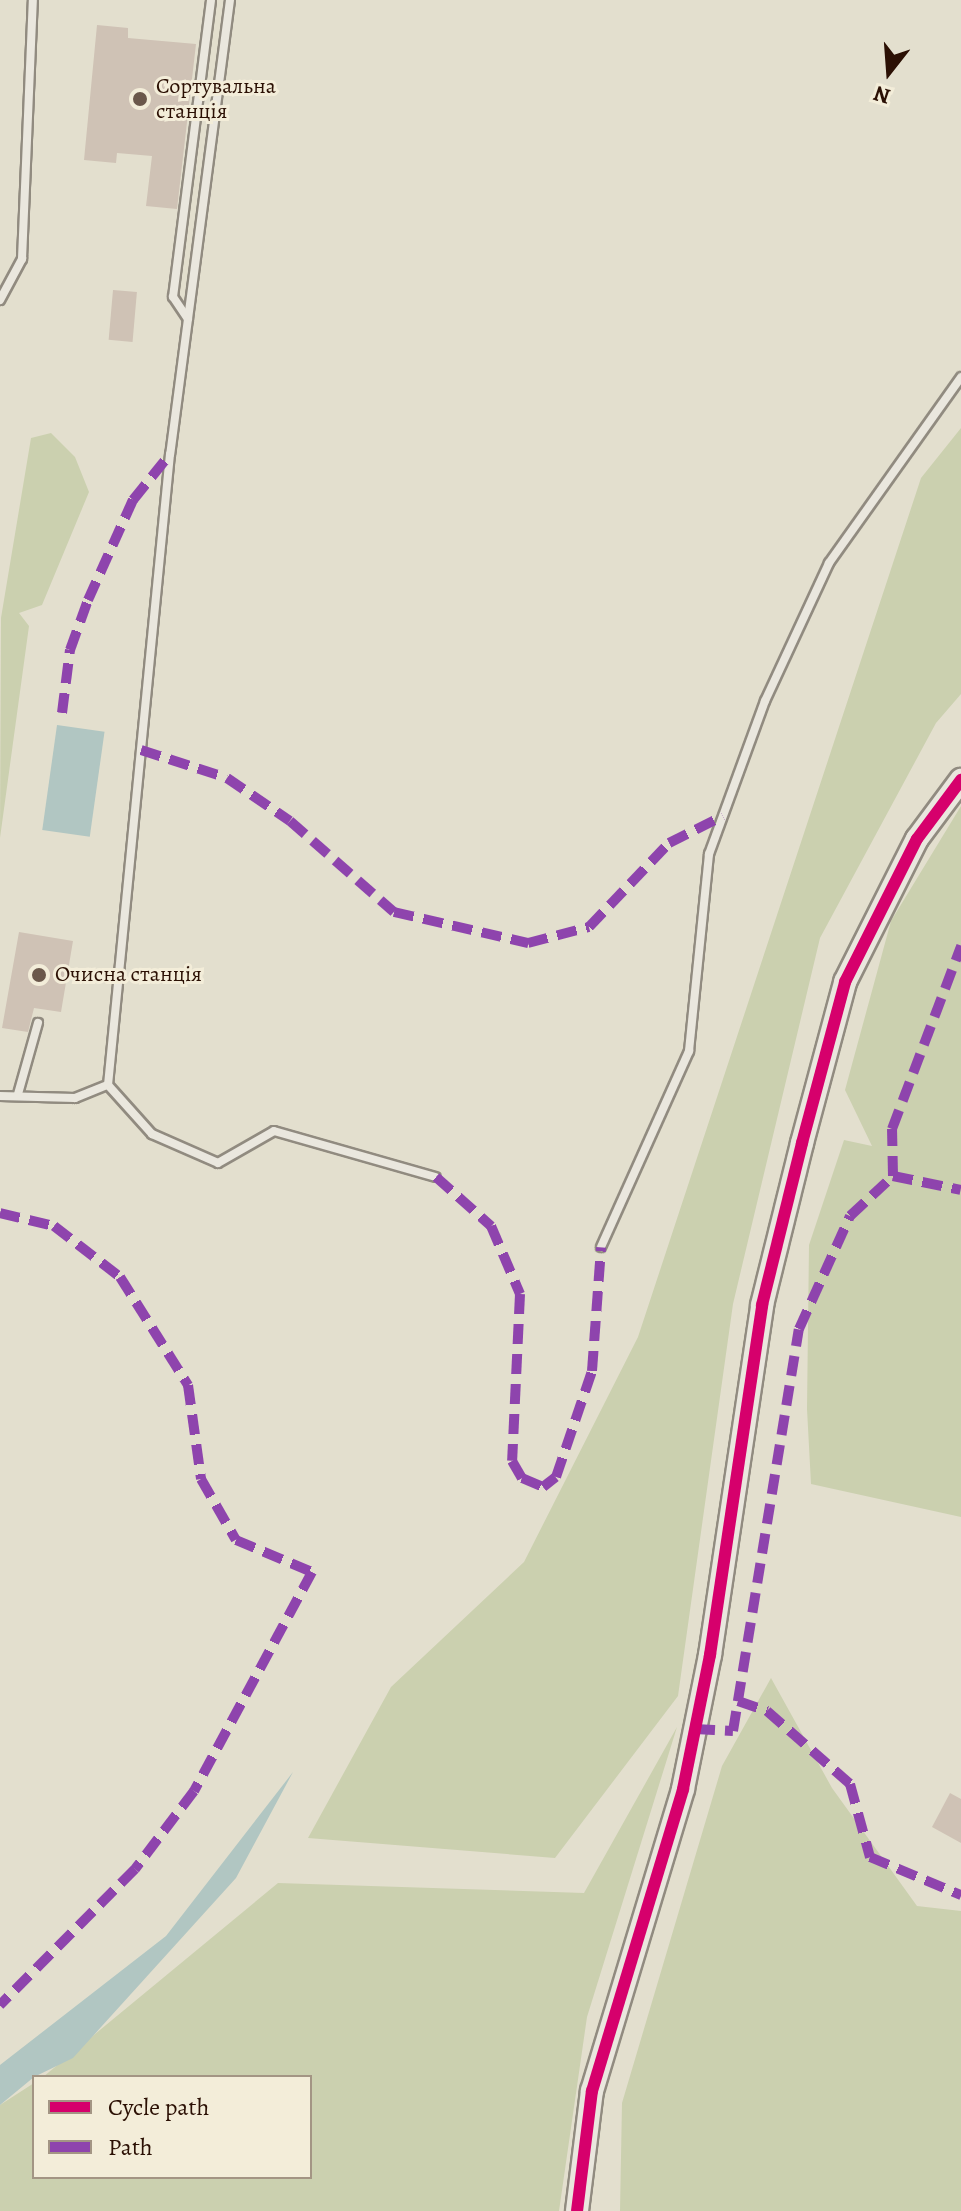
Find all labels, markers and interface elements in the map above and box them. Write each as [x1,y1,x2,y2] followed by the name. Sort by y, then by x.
[849,32,929,112] north arrow
[156,73,276,124] place label: Сортувальна станція
[870,78,894,112] text: N
[131,90,149,108] marker: Сортувальна станція
[55,962,202,988] place label: Очисна станція
[30,966,48,984] marker: Очисна станція
[32,2075,312,2179] legend
[108,2091,209,2123] text: Cycle path
[108,2131,153,2163] text: Path

